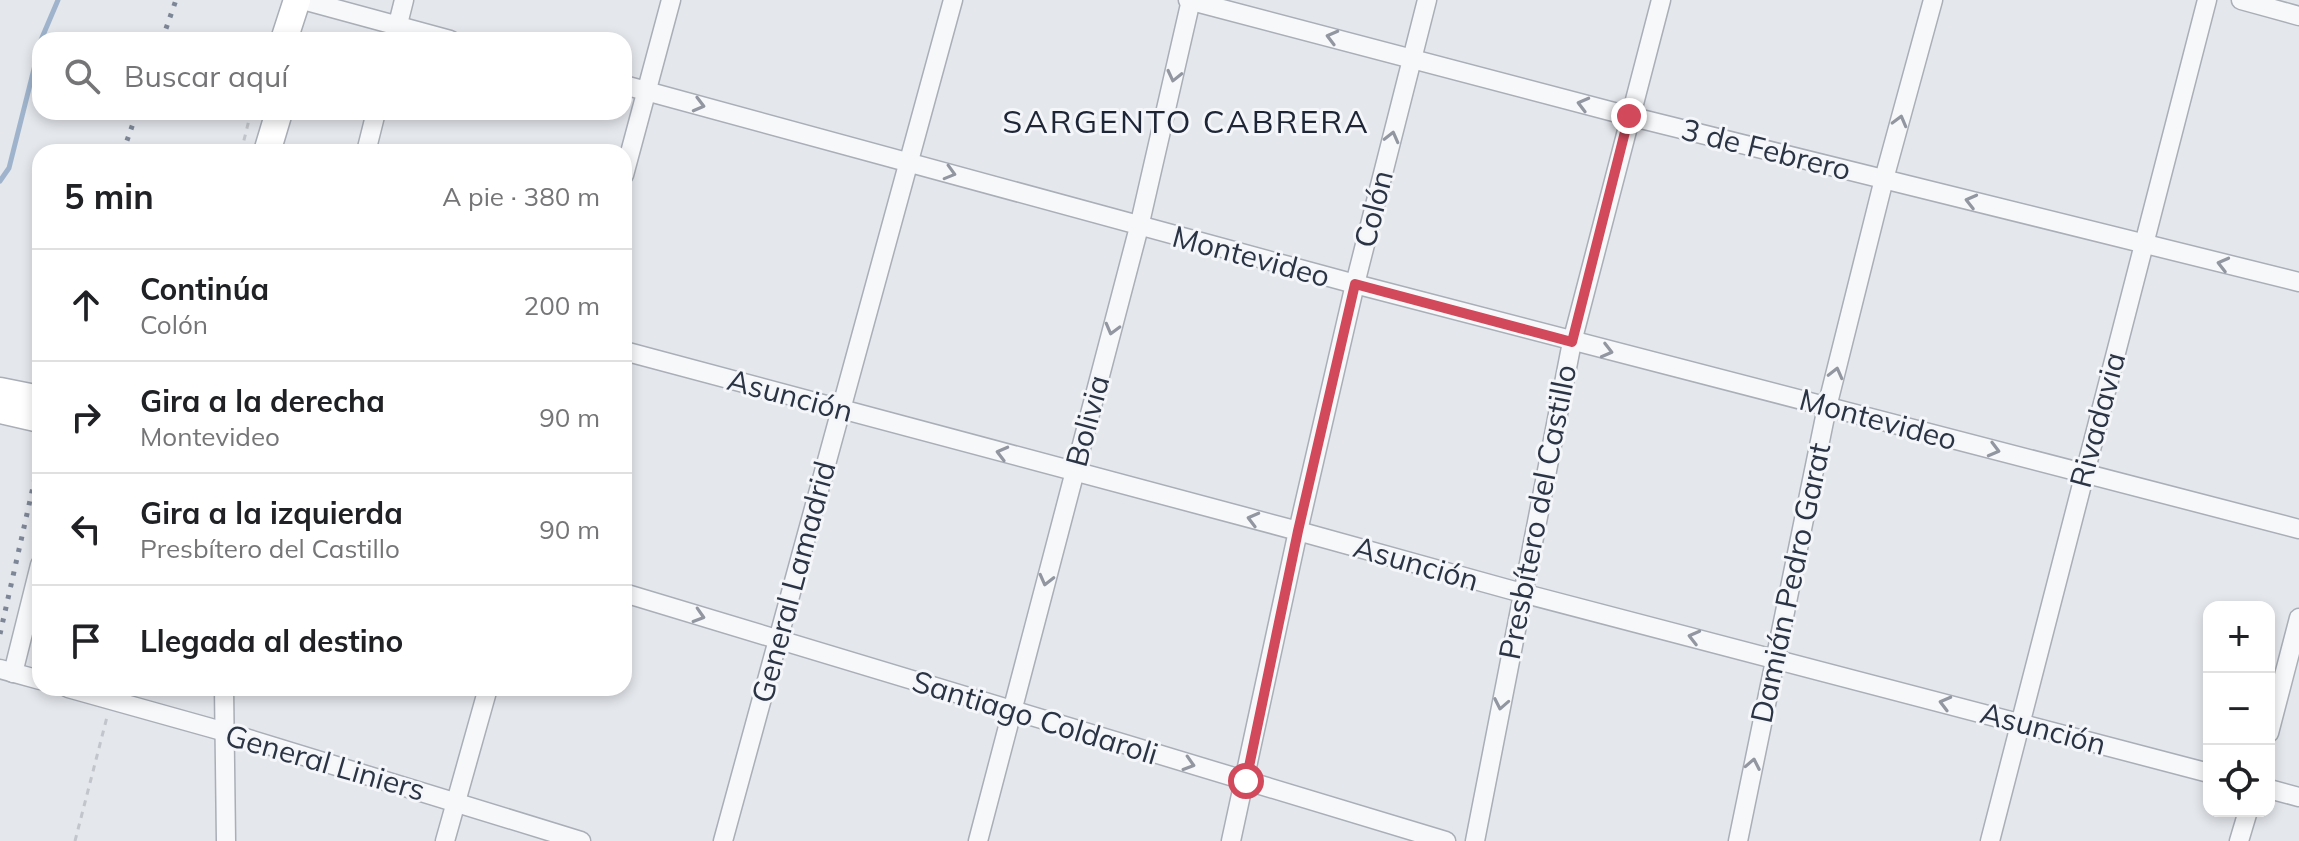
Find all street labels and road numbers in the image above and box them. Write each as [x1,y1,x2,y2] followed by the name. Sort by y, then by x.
[1678,110,1855,188] street label: 3 de Febrero
[1345,166,1401,251] street label: Colón
[1168,217,1334,295] street label: Montevideo
[2061,348,2133,492] street label: Rivadavia
[723,360,857,430] street label: Asunción
[1490,361,1584,663] street label: Presbítero del Castillo
[1057,371,1117,471] street label: Bolivia
[1795,380,1961,458] street label: Montevideo
[1742,439,1838,726] street label: Damián Pedro Garat
[743,457,844,707] street label: General Lamadrid
[1349,527,1483,599] street label: Asunción
[908,662,1163,772] street label: Santiago Coldaroli
[1976,693,2110,763] street label: Asunción
[221,715,430,809] street label: General Liniers

